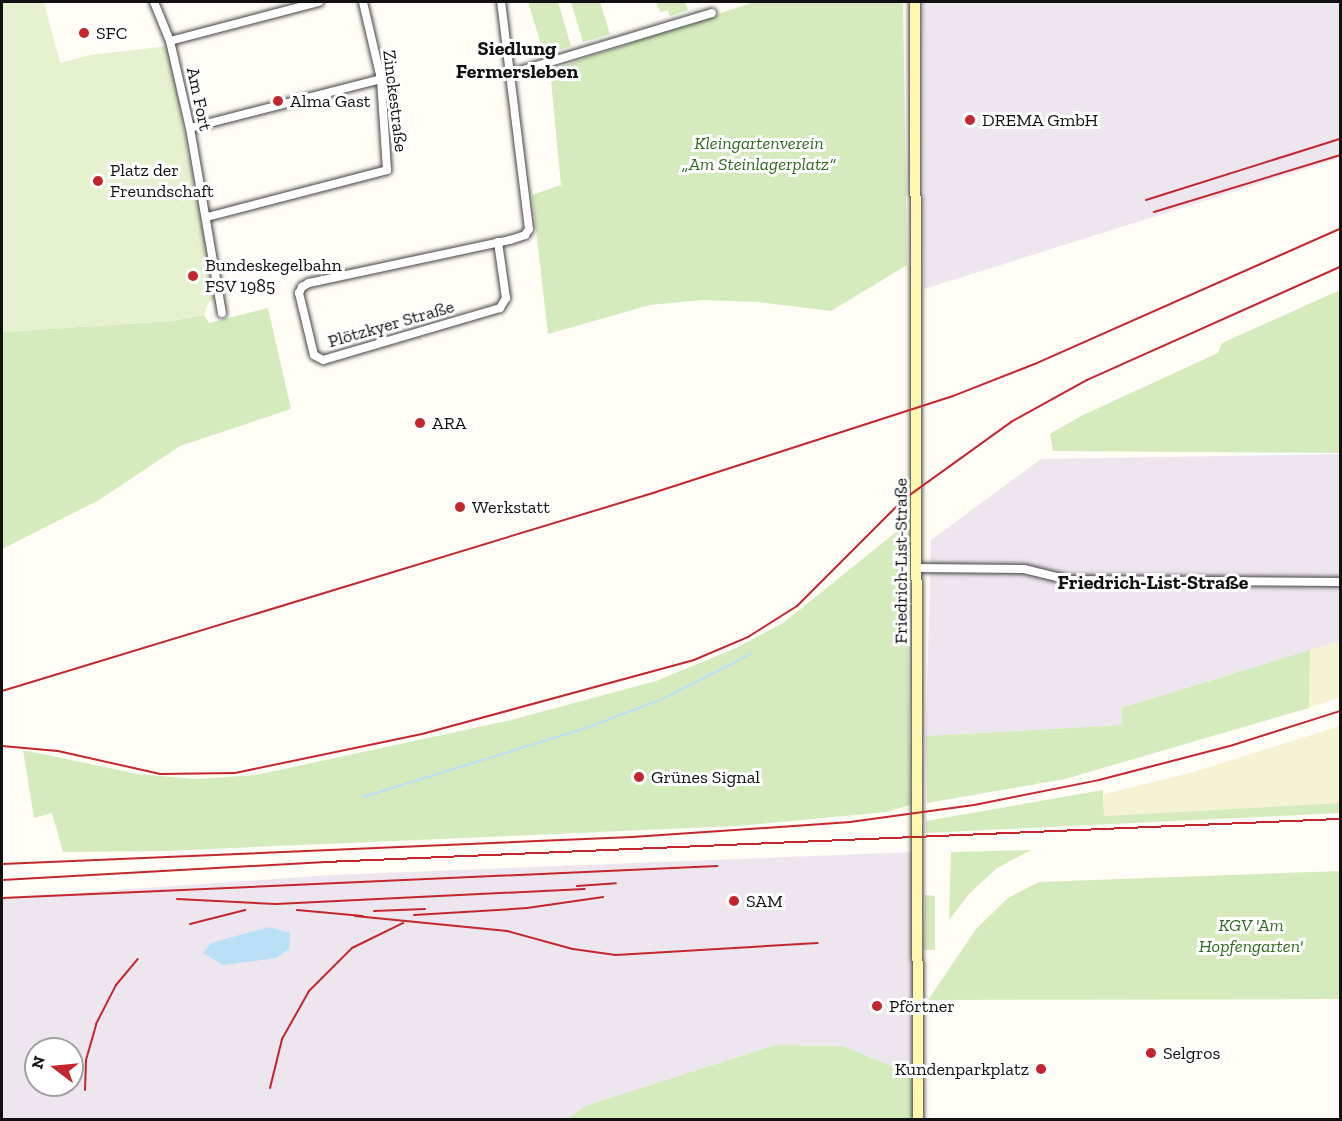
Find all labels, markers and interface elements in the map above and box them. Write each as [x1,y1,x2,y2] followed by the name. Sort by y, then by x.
[96,22,127,44] place label: SFC
[77,26,91,40] marker: SFC
[456,37,578,84] district label: Siedlung Fermersleben
[378,49,412,153] street label: Zinckestraße
[182,65,216,133] street label: Am Fort
[290,90,370,112] place label: Alma Gast
[271,94,285,108] marker: Alma Gast
[982,109,1099,131] place label: DREMA GmbH
[963,113,977,127] marker: DREMA GmbH
[682,133,836,176] park label: Kleingartenverein „Am Steinlagerplatz“
[110,160,214,202] place label: Platz der Freundschaft
[91,174,105,188] marker: Platz der Freundschaft
[205,255,342,298] place label: Bundeskegelbahn FSV 1985
[186,269,200,283] marker: Bundeskegelbahn FSV 1985
[325,296,457,352] street label: Plötzkyer Straße
[432,412,466,434] place label: ARA
[413,416,427,430] marker: ARA
[890,478,912,644] street label: Friedrich-List-Straße
[472,496,550,518] place label: Werkstatt
[453,500,467,514] marker: Werkstatt
[1058,570,1248,594] district label: Friedrich-List-Straße
[651,766,760,788] place label: Grünes Signal
[632,770,646,784] marker: Grünes Signal
[746,890,783,912] place label: SAM
[727,894,741,908] marker: SAM
[1199,915,1303,958] park label: KGV 'Am Hopfengarten'
[889,995,955,1017] place label: Pförtner
[870,999,884,1013] marker: Pförtner
[24,1037,84,1097] north arrow
[1163,1042,1220,1064] place label: Selgros
[1144,1046,1158,1060] marker: Selgros
[27,1054,49,1071] text: N
[895,1058,1029,1080] place label: Kundenparkplatz
[1034,1062,1048,1076] marker: Kundenparkplatz

